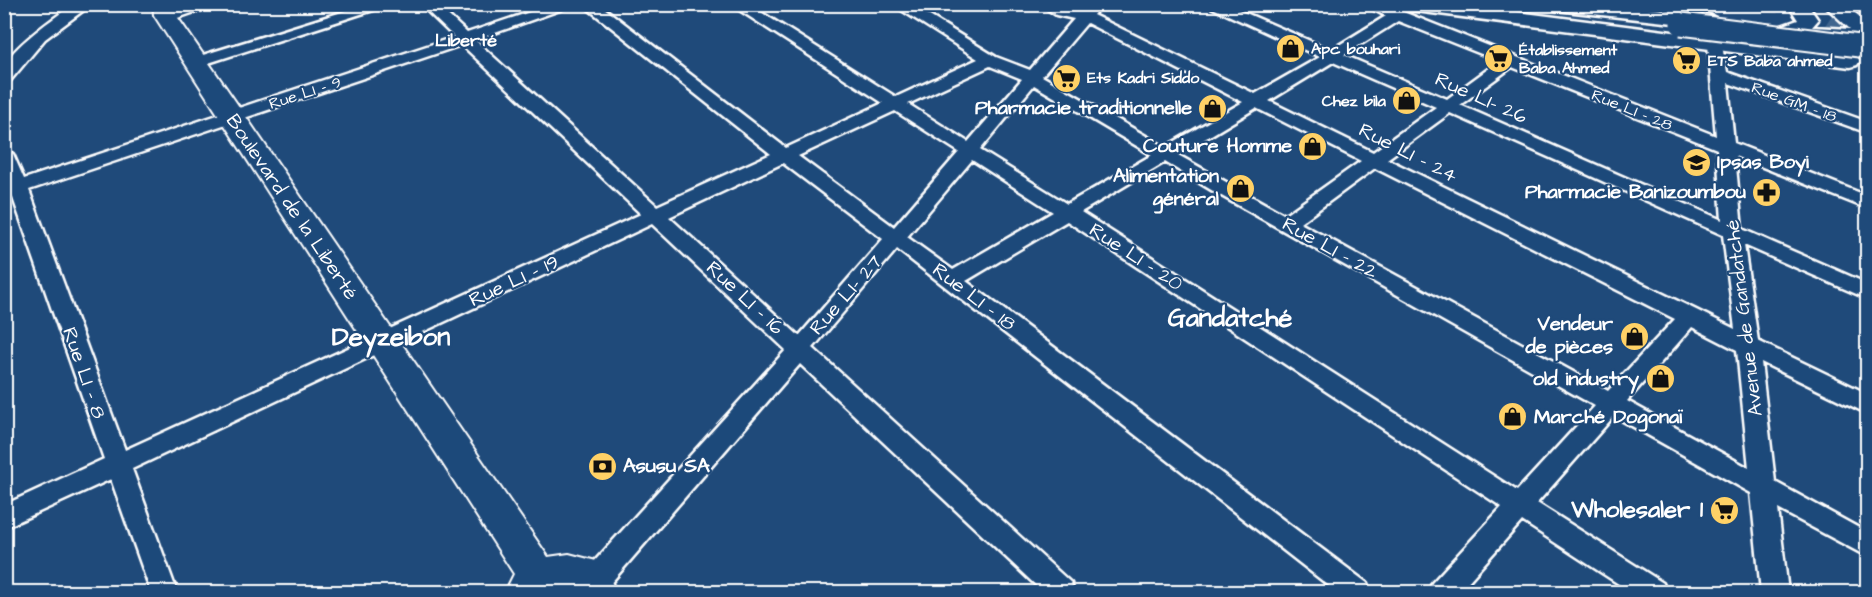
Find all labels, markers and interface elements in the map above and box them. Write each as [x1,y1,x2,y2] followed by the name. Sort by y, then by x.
[435,28,497,53] district label: Liberté
[1274,33,1306,65] shop icon: Apc bouhari
[1311,38,1401,60] place label: Apc bouhari
[1519,39,1618,79] place label: Établissement Baba Ahmed
[1482,43,1514,75] supermarket icon: Établissement Baba Ahmed
[1671,45,1703,77] supermarket icon: ETS Baba ahmed
[1708,50,1833,72] place label: ETS Baba ahmed
[1050,62,1082,94] supermarket icon: Ets Kadri Siddo
[1430,65,1532,131] street label: Rue LI- 26
[1087,67,1200,89] place label: Ets Kadri Siddo
[266,71,344,115] street label: Rue LI - 9
[1748,76,1840,128] street label: Rue GM - 18
[1588,84,1676,136] street label: Rue LI - 28
[1391,85,1423,117] shop icon: Chez bila
[1322,90,1387,112] place label: Chez bila
[1197,92,1229,124] shop icon: Pharmacie traditionnelle
[975,94,1192,122] place label: Pharmacie traditionnelle
[219,109,365,306] street label: Boulevard de la Liberté
[1354,116,1463,190] street label: Rue LI - 24
[1297,130,1329,162] shop icon: Couture Homme
[1143,132,1292,160] place label: Couture Homme
[1680,146,1712,178] school or university icon: Ipsas Boyi
[1717,148,1810,177] place label: Ipsas Boyi
[1113,162,1219,214] place label: Alimentation général
[1224,172,1256,204] shop icon: Alimentation général
[1751,176,1783,208] pharmacy icon: Pharmacie Banizoumbou
[1525,178,1746,206] place label: Pharmacie Banizoumbou
[1277,210,1383,286] street label: Rue LI - 22
[1084,216,1189,298] street label: Rue LI - 20
[1718,218,1770,418] street label: Avenue de Gandatché
[464,248,564,314] street label: Rue LI - 19
[803,249,889,341] street label: Rue LI- 27
[700,255,791,342] street label: Rue LI - 16
[926,256,1022,338] street label: Rue LI - 18
[1168,300,1292,336] district label: Gandatché
[1524,310,1614,361] place label: Vendeur de pièces
[332,319,450,358] district label: Deyzeibon
[1618,320,1650,352] shop icon: Vendeur de pièces
[55,323,113,423] street label: Rue LI - 8
[1644,363,1676,395] shop icon: old industry
[1533,365,1639,394] place label: old industry
[1497,401,1529,433] shop icon: Marché Dogonaï
[1534,403,1684,432] place label: Marché Dogonaï
[586,450,618,482] bank icon: Asusu SA
[623,452,710,480] place label: Asusu SA
[1570,493,1704,527] place label: Wholesaler 1
[1708,494,1740,526] supermarket icon: Wholesaler 1

